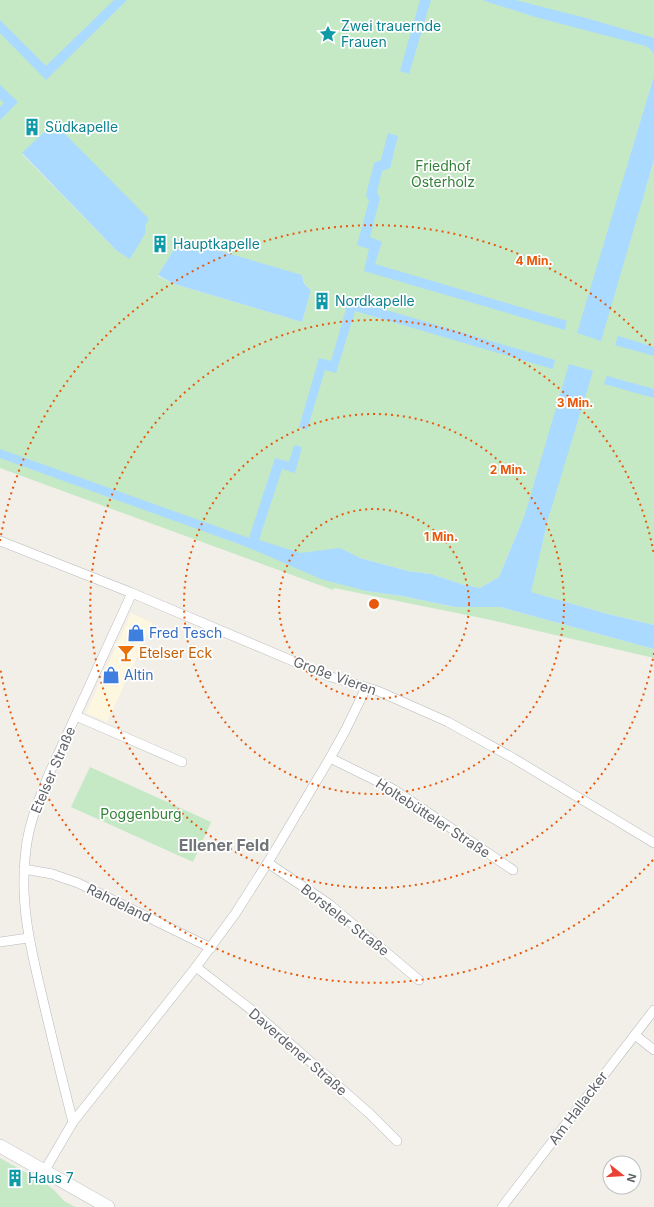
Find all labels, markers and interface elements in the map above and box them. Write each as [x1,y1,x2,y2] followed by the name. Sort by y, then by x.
[341,17,441,50] place label: Zwei trauernde Frauen
[318,24,338,44] place icon: Zwei trauernde Frauen
[22,117,42,137] building icon: Südkapelle
[45,118,118,135] place label: Südkapelle
[411,157,475,190] park label: Friedhof Osterholz
[150,234,170,254] building icon: Hauptkapelle
[173,235,260,252] place label: Hauptkapelle
[516,253,552,268] text: 4 Min.
[312,291,332,311] building icon: Nordkapelle
[335,292,415,309] place label: Nordkapelle
[557,395,593,410] text: 3 Min.
[490,462,526,477] text: 2 Min.
[424,529,458,544] text: 1 Min.
[367,597,381,611] centre of rings
[126,623,146,643] shop icon: Fred Tesch
[149,624,222,641] place label: Fred Tesch
[116,643,136,663] bar icon: Etelser Eck
[139,644,213,661] place label: Etelser Eck
[291,653,379,698] street label: Große Vieren
[101,665,121,685] shop icon: Altin
[124,666,154,683] place label: Altin
[27,724,78,816] street label: Etelser Straße
[373,774,494,861] street label: Holtebütteler Straße
[100,805,182,822] park label: Poggenburg
[179,835,269,855] district label: Ellener Feld
[84,880,154,926] street label: Rahdeland
[298,880,393,959] street label: Borsteler Straße
[246,1004,351,1099] street label: Daverdener Straße
[544,1068,611,1148] street label: Am Hallacker
[602,1155,642,1195] north arrow
[5,1168,25,1188] building icon: Haus 7
[28,1169,74,1186] place label: Haus 7
[624,1172,639,1184] text: N

